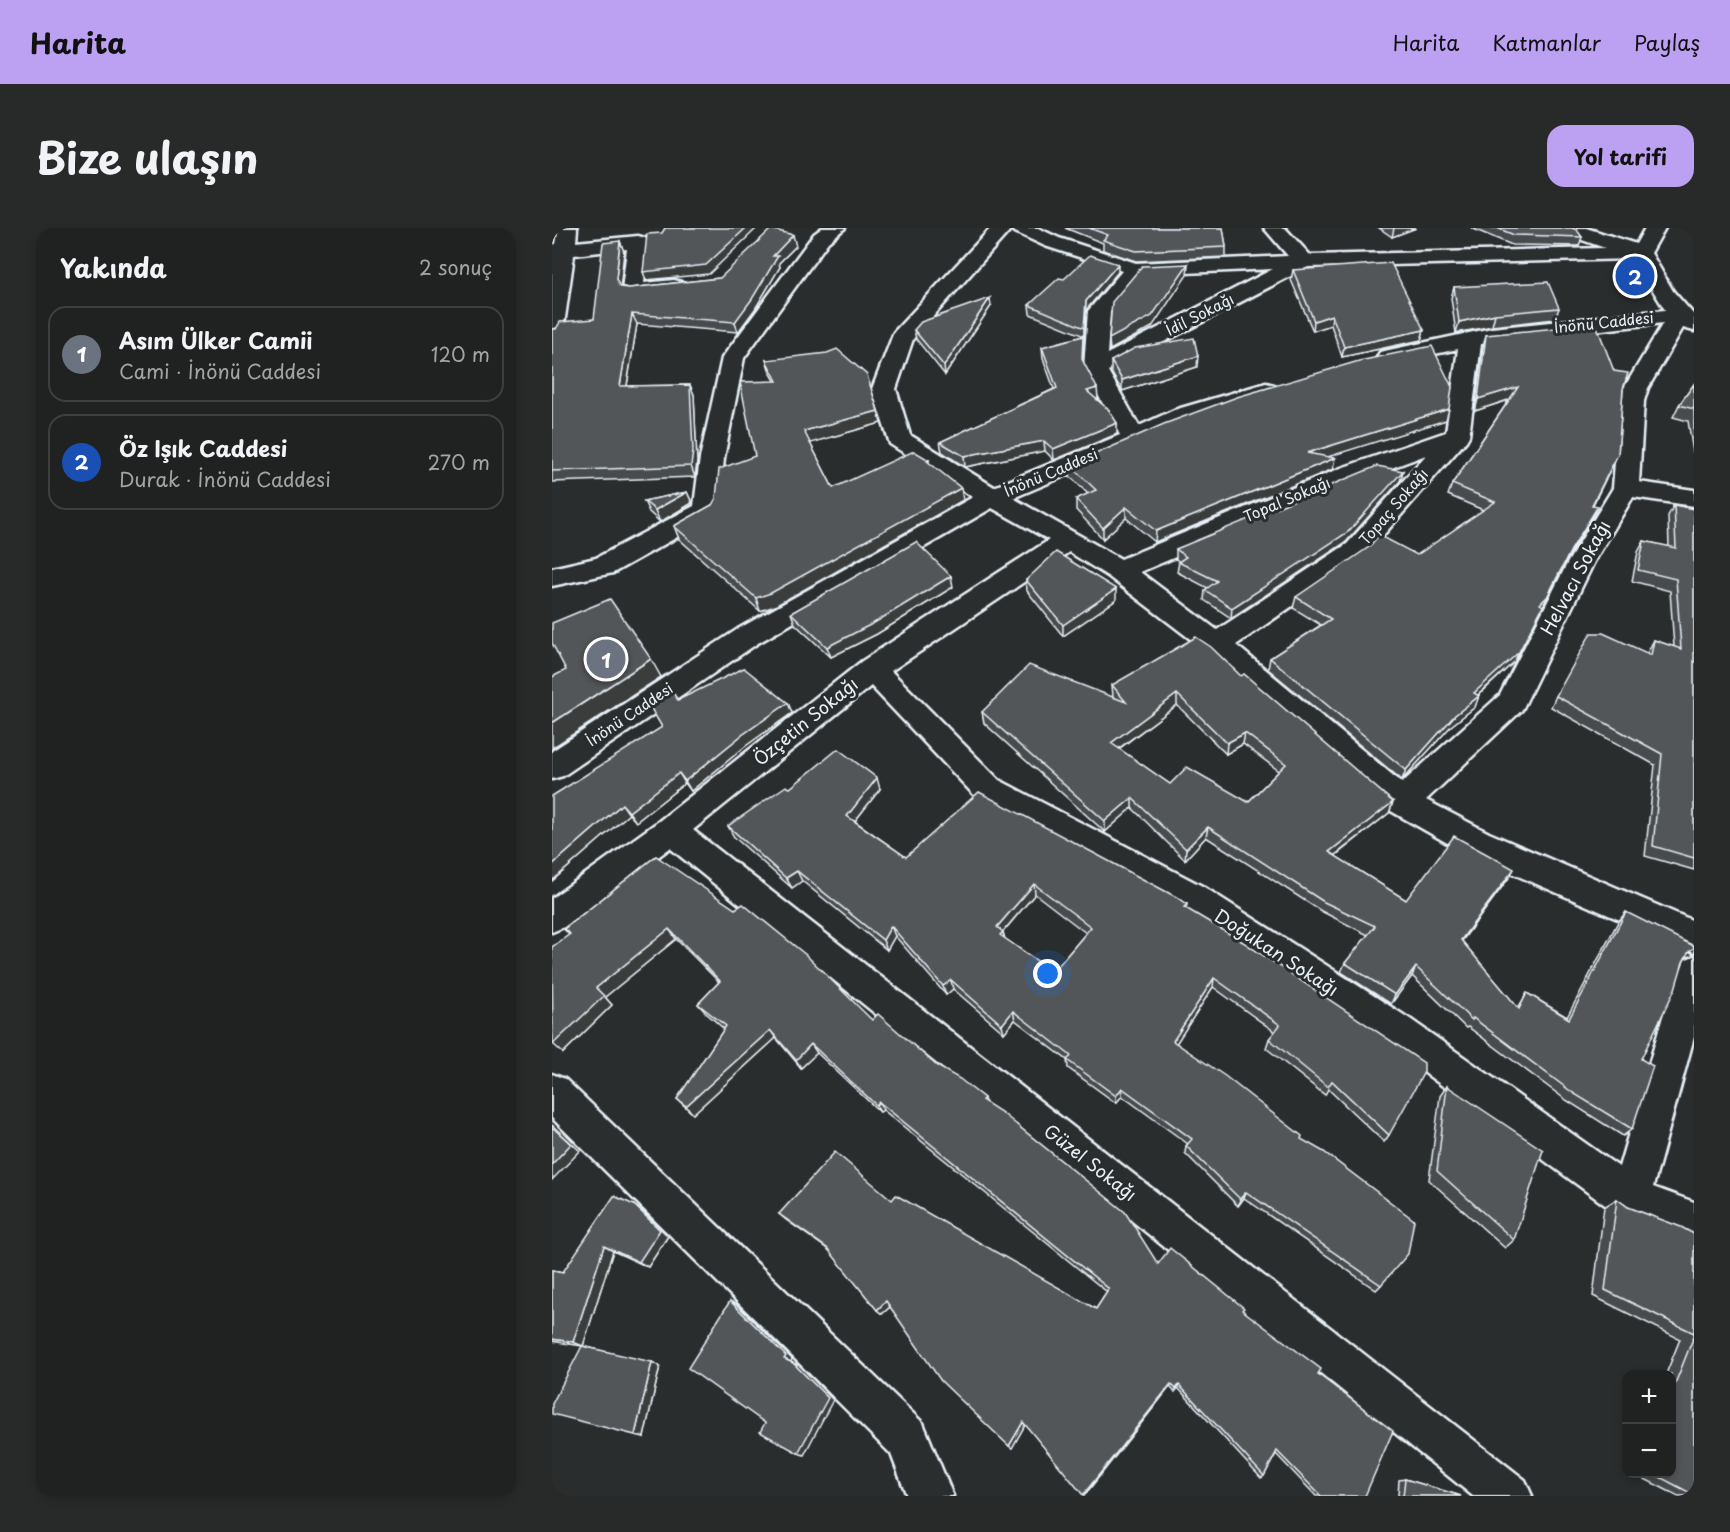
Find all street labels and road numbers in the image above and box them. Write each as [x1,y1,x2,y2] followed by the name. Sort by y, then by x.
[1161,287,1238,341] street label: İdil Sokağı
[1553,305,1655,338] street label: İnönü Caddesi
[1000,441,1101,502] street label: İnönü Caddesi
[1353,463,1433,549] street label: Topaç Sokağı
[1239,470,1333,527] street label: Topal Sokağı
[1533,515,1616,640] street label: Helvacı Sokağı
[747,670,863,772] street label: Özçetin Sokağı
[581,676,677,751] street label: İnönü Caddesi
[1209,901,1344,1002] street label: Doğukan Sokağı
[1039,1117,1143,1207] street label: Güzel Sokağı

